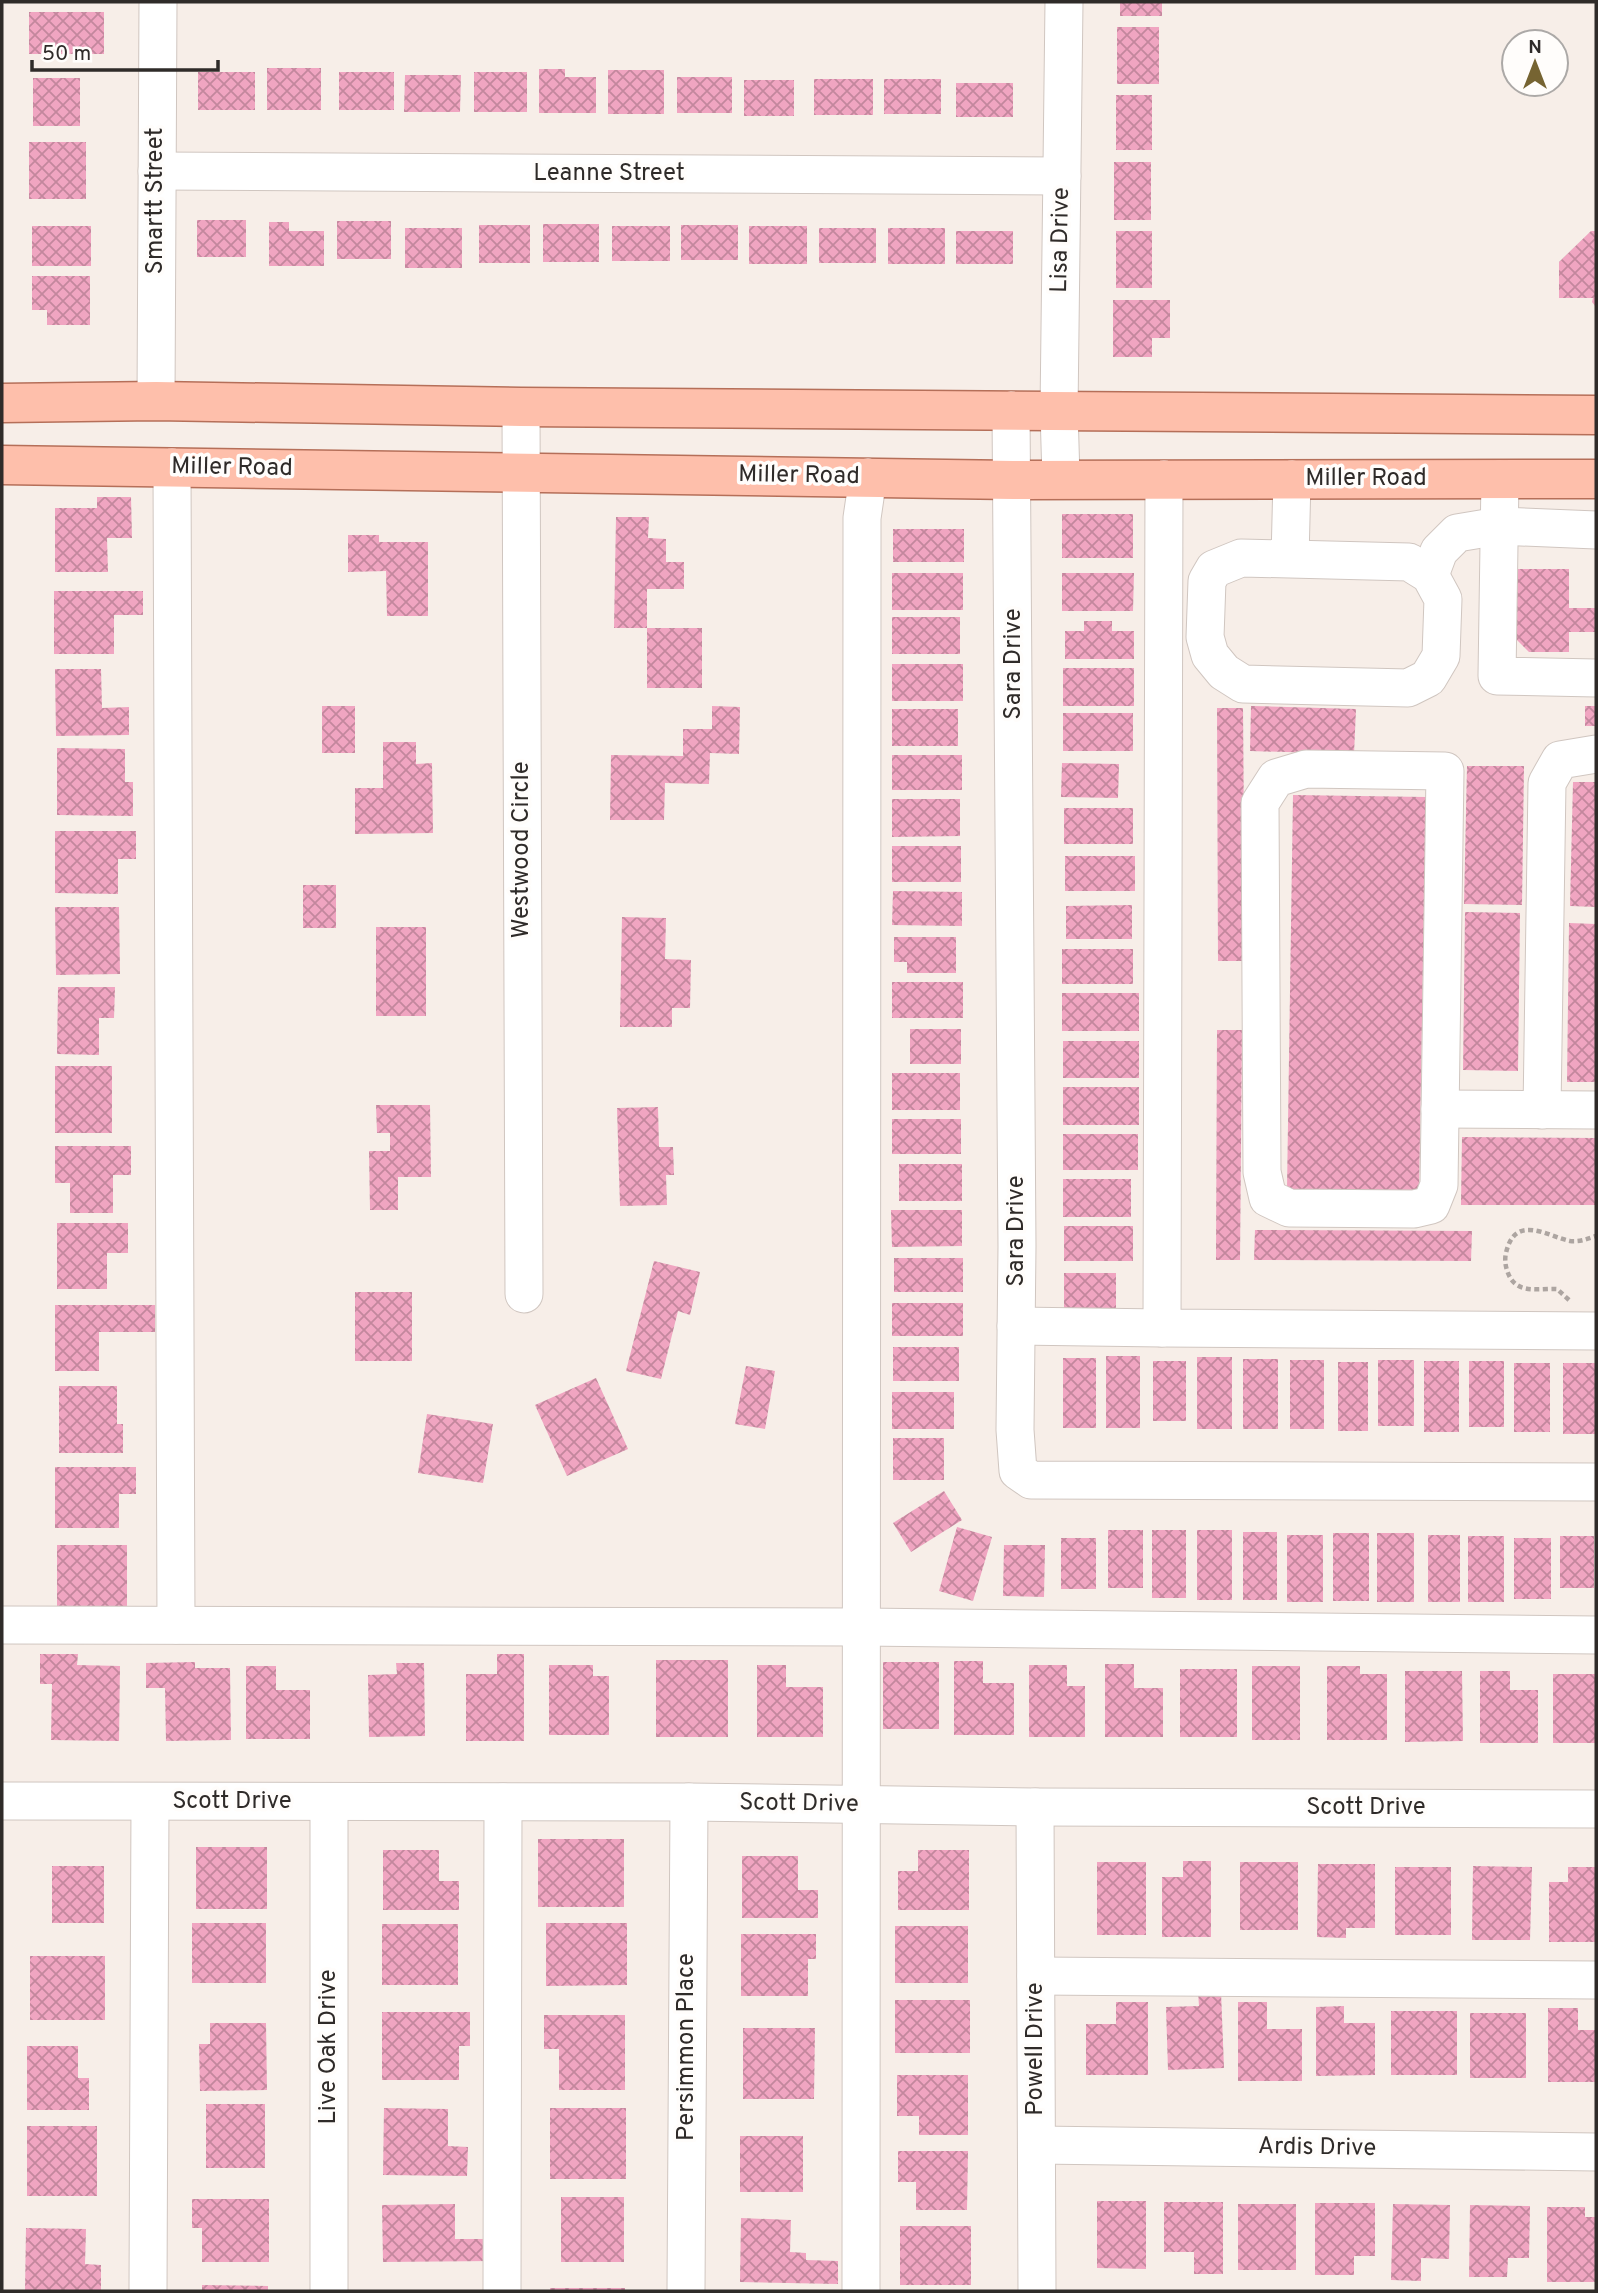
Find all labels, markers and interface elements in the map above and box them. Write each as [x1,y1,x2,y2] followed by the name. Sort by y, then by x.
[32,28,217,72] scale bar
[1500,28,1570,98] north arrow
[1528,36,1542,60] text: N
[42,41,91,68] text: 50 m
[141,128,171,274] street label: Smartt Street
[533,159,685,189] street label: Leanne Street
[1045,187,1077,293] street label: Lisa Drive
[171,452,293,484] street label: Miller Road
[738,460,860,492] street label: Miller Road
[1305,464,1427,494] street label: Miller Road
[999,608,1029,720] street label: Sara Drive
[507,761,537,939] street label: Westwood Circle
[1002,1175,1032,1287] street label: Sara Drive
[172,1787,292,1817] street label: Scott Drive
[739,1788,859,1820] street label: Scott Drive
[1306,1793,1426,1823] street label: Scott Drive
[672,1953,702,2141] street label: Persimmon Place
[314,1969,344,2125] street label: Live Oak Drive
[1021,1982,1051,2116] street label: Powell Drive
[1258,2132,1376,2164] street label: Ardis Drive

